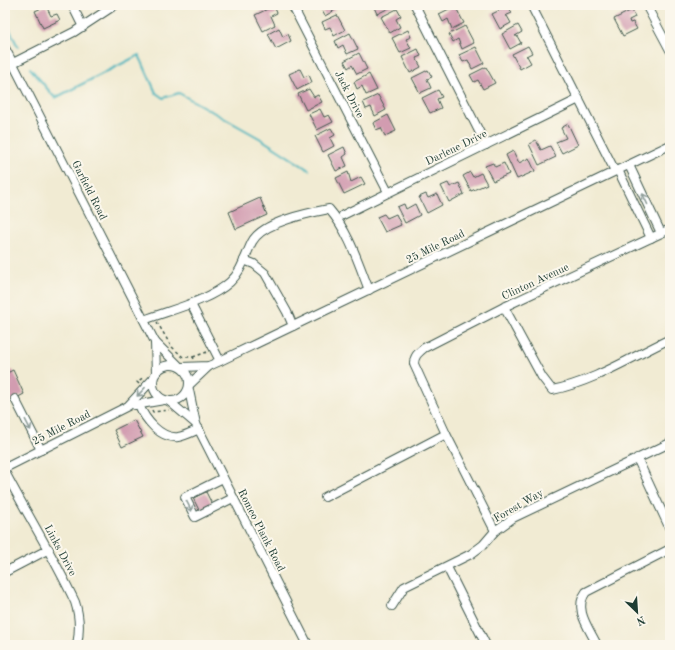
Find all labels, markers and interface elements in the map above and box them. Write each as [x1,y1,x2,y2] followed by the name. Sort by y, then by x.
[332,69,365,120] street label: Jack Drive
[424,129,489,168] street label: Darlene Drive
[69,159,108,222] street label: Garfield Road
[641,193,648,205] one-way arrow
[405,228,467,266] street label: 25 Mile Road
[500,262,571,303] street label: Clinton Avenue
[136,387,145,397] one-way arrow
[31,409,93,448] street label: 25 Mile Road
[25,418,32,430] one-way arrow
[235,488,286,574] street label: Romeo Plank Road
[492,488,546,525] street label: Forest Way
[186,500,193,512] one-way arrow
[42,523,78,578] street label: Links Drive
[617,592,657,632] north arrow
[634,613,647,627] text: N

